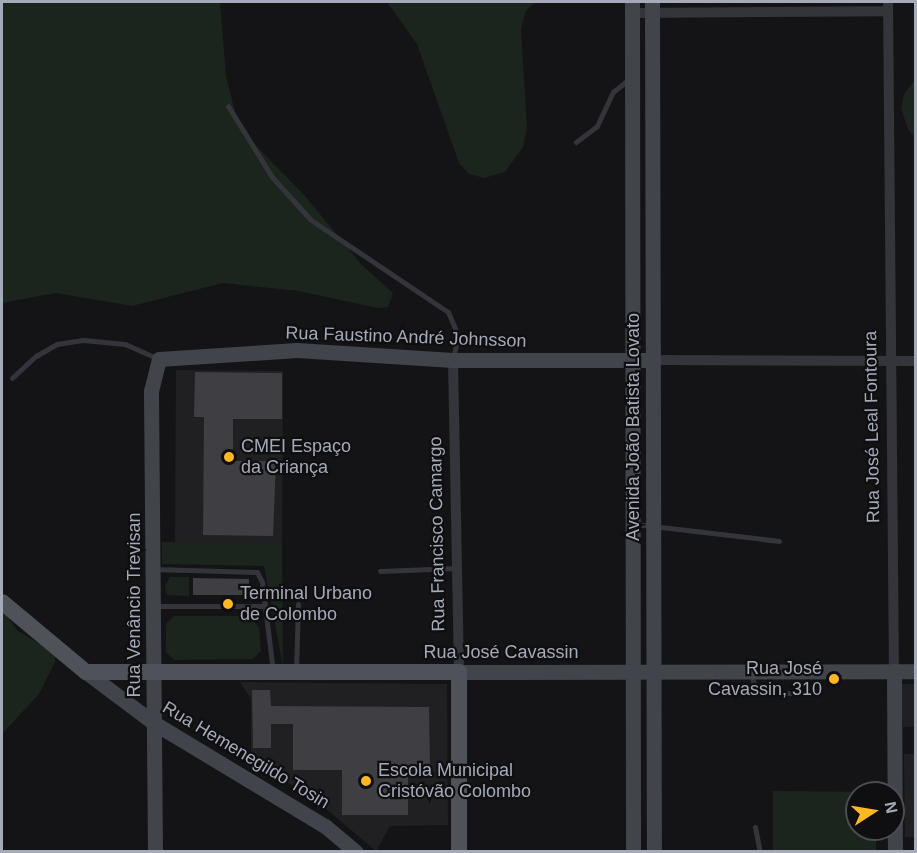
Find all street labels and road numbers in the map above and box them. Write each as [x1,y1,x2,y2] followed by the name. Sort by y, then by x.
[622,313,644,541] street label: Avenida João Batista Lovato
[285,322,527,352] street label: Rua Faustino André Johnsson
[860,331,884,523] street label: Rua José Leal Fontoura
[424,436,450,632] street label: Rua Francisco Camargo
[123,512,145,698] street label: Rua Venâncio Trevisan
[423,641,579,663] street label: Rua José Cavassin
[159,697,333,813] street label: Rua Hemenegildo Tosin

